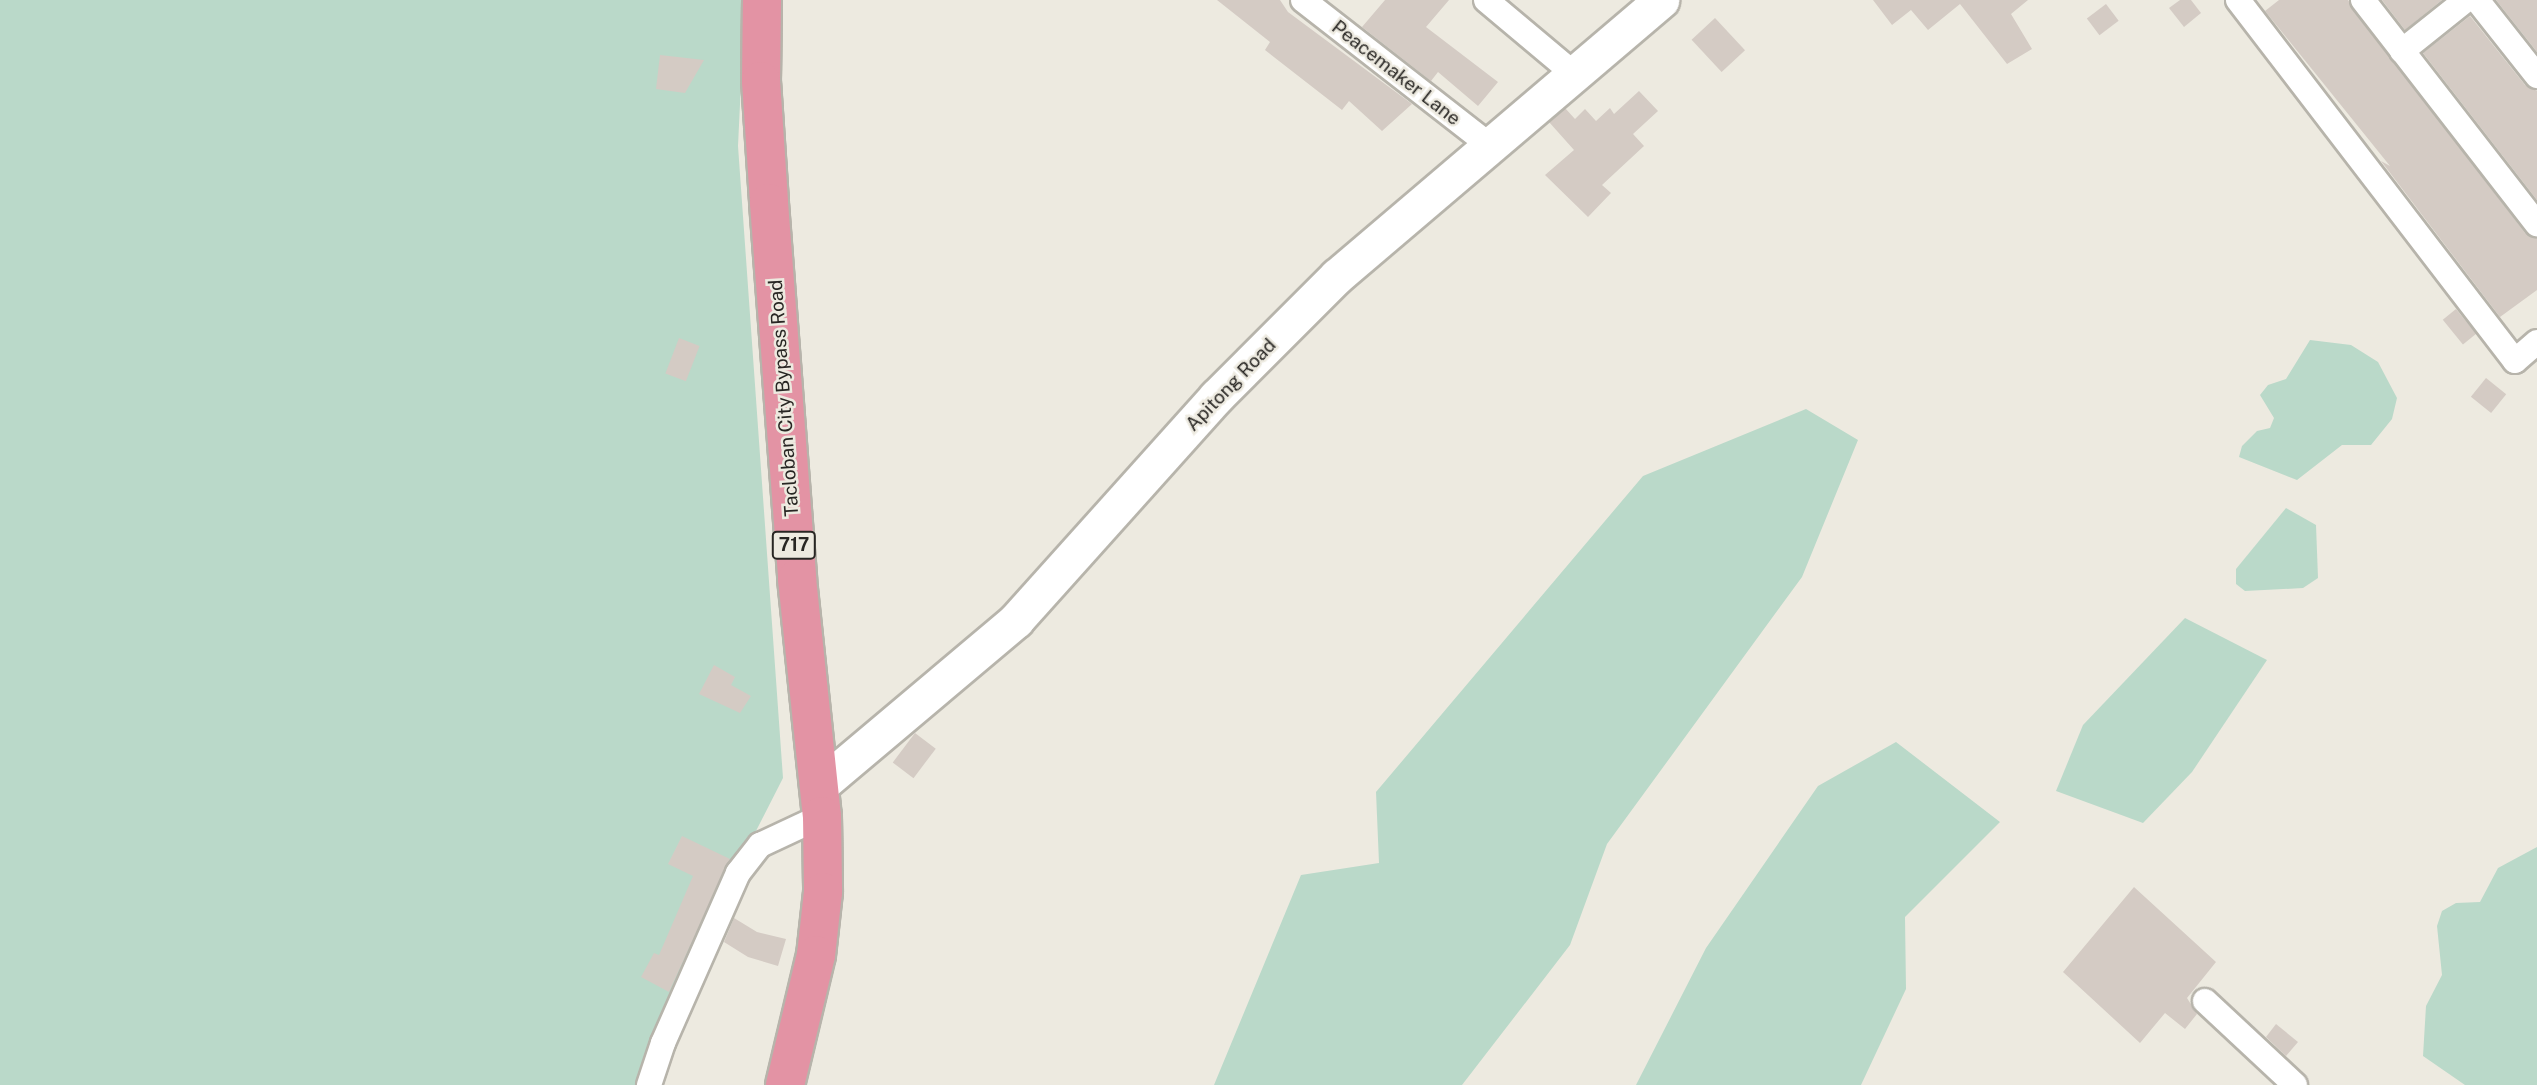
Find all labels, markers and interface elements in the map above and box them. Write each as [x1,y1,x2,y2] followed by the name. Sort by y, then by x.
[1327,16,1465,130] street label: Peacemaker Lane
[764,279,804,517] street label: Tacloban City Bypass Road
[1181,334,1281,436] street label: Apitong Road
[771,530,817,560] road number: 717

